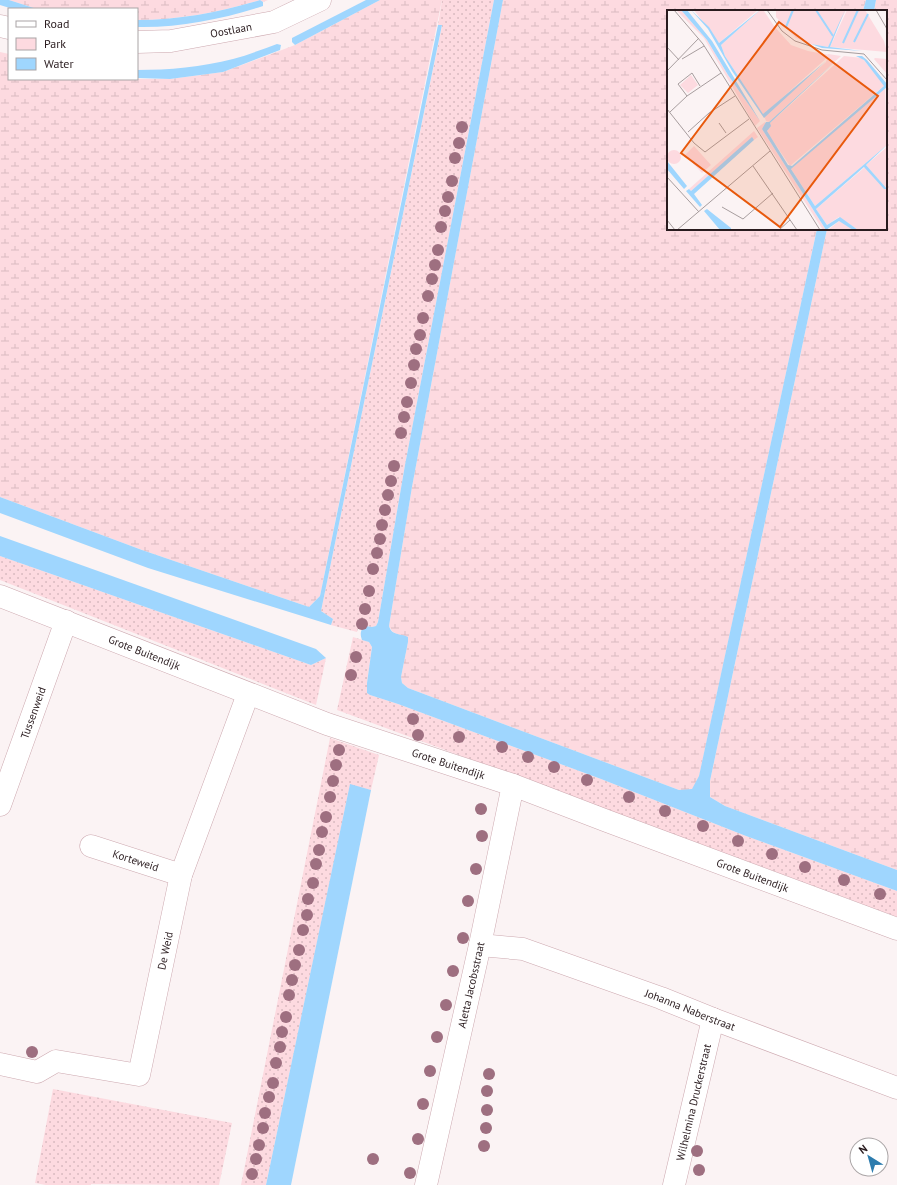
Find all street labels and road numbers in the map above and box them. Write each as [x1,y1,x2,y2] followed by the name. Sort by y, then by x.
[209,19,253,41] street label: Oostlaan
[106,632,183,673] street label: Grote Buitendijk
[17,685,49,741] street label: Tussenweid
[410,745,488,783] street label: Grote Buitendijk
[111,846,161,874] street label: Korteweid
[715,855,791,895] street label: Grote Buitendijk
[154,930,176,971] street label: De Weid
[455,940,487,1029] street label: Aletta Jacobsstraat
[642,985,738,1034] street label: Johanna Naberstraat
[673,1042,714,1162] street label: Wilhelmina Druckerstraat

